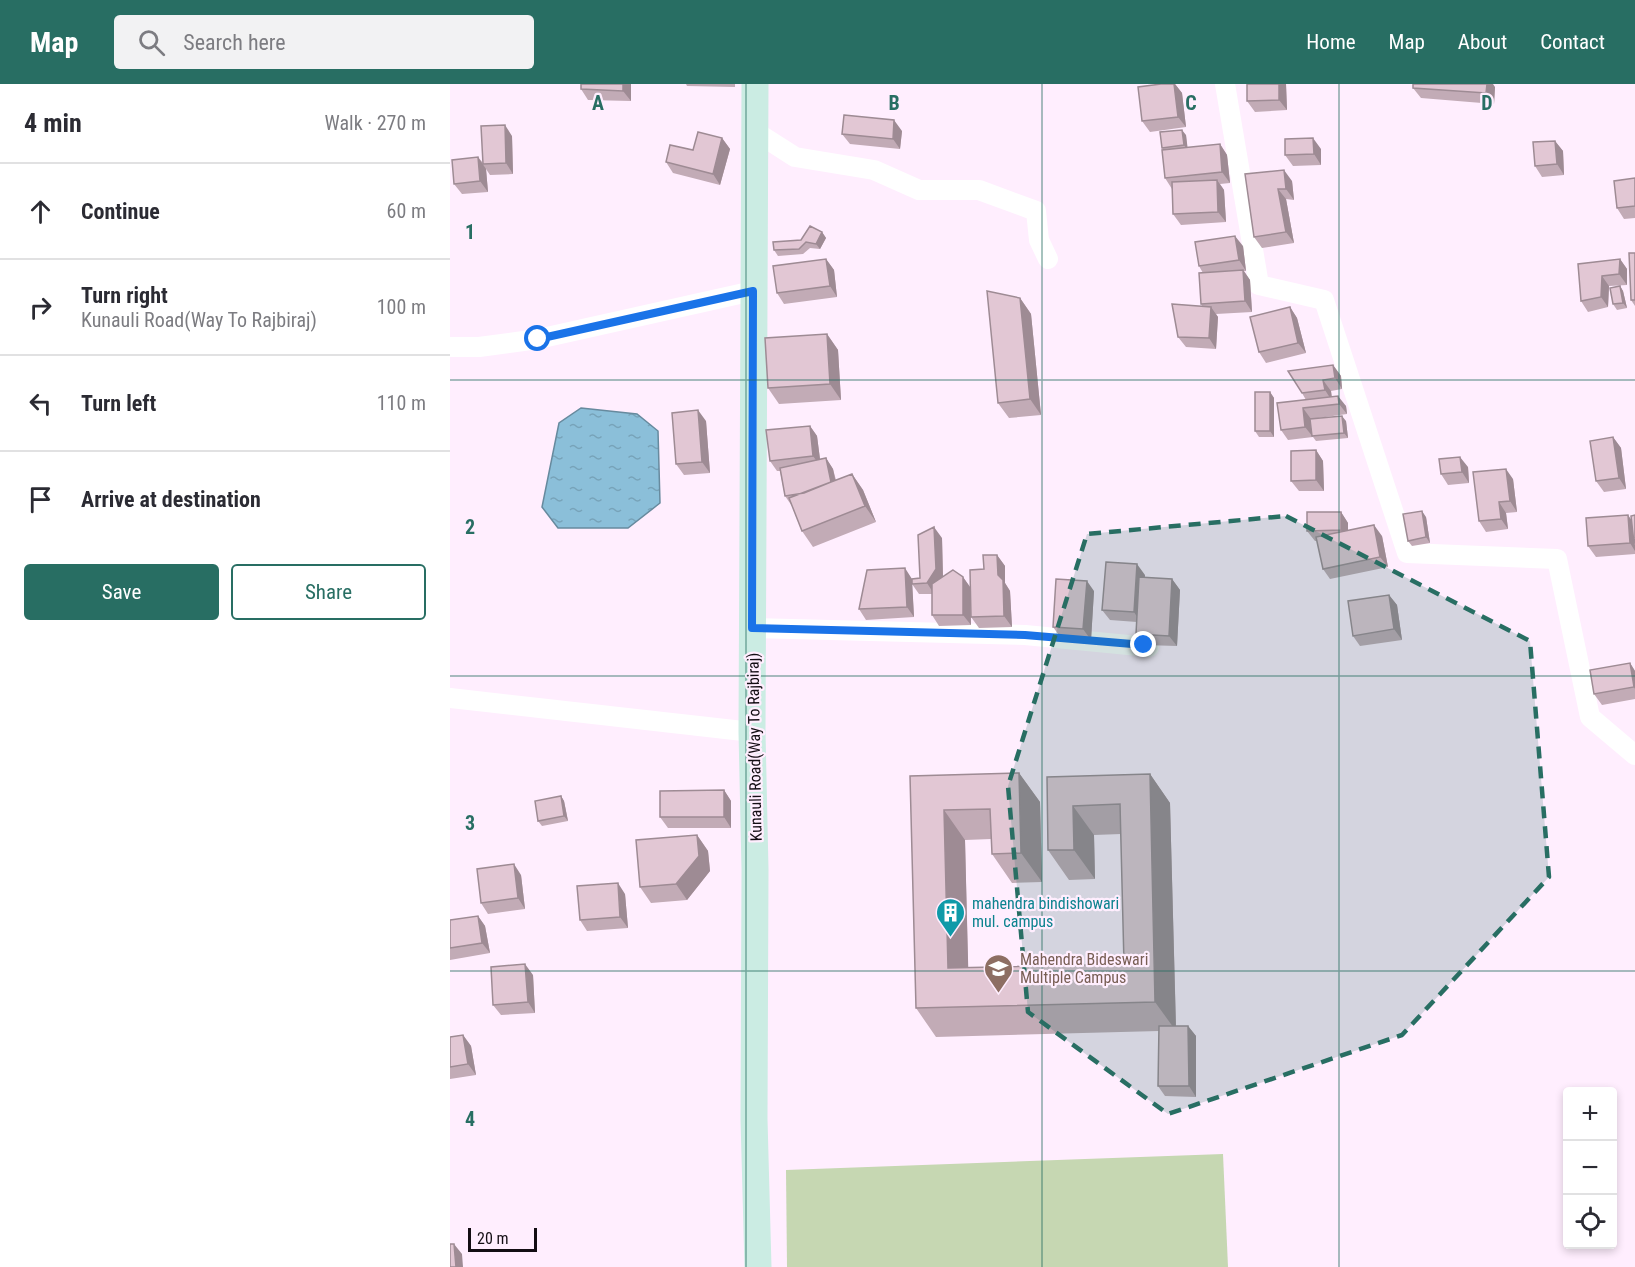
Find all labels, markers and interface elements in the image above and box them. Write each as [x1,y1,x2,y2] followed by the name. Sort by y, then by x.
[114,15,534,69] search box
[30,26,78,59] text: Map
[135,26,168,59] icon: search
[183,30,286,55] text: Search here
[1306,30,1356,54] text: Home
[1389,30,1425,54] text: Map
[1458,30,1507,54] text: About
[1540,30,1605,54] text: Contact
[592,91,604,115] text: A
[888,91,900,115] text: B
[1185,91,1197,115] text: C
[1481,91,1493,115] text: D
[24,108,82,138] text: 4 min
[325,111,426,135] text: Walk · 270 m
[24,195,57,228] icon: ahead
[81,199,160,224] text: Continue
[387,199,426,223] text: 60 m
[465,220,475,244] text: 1
[81,283,168,308] text: Turn right
[24,291,57,324] icon: right
[377,295,426,319] text: 100 m
[81,308,317,332] text: Kunauli Road(Way To Rajbiraj)
[524,325,550,351] route start
[24,387,57,420] icon: left
[81,391,156,416] text: Turn left
[377,391,426,415] text: 110 m
[24,483,57,516] icon: arrive
[81,487,261,512] text: Arrive at destination
[465,515,475,539] text: 2
[24,564,219,620] button: Save
[231,564,426,620] button: Share
[1130,631,1156,657] route end
[743,652,766,842] street label: Kunauli Road(Way To Rajbiraj)
[465,811,475,835] text: 3
[972,894,1119,931] place label: mahendra bindishowari mul. campus
[935,896,967,938] building icon: mahendra bindishowari mul. campus
[1020,950,1148,987] place label: Mahendra Bideswari Multiple Campus
[983,952,1015,994] school or university icon: Mahendra Bideswari Multiple Campus
[1563,1087,1617,1249] map controls
[1563,1087,1617,1141] button: +
[465,1107,475,1131] text: 4
[1563,1141,1617,1195] button: −
[1563,1195,1617,1249] button: locate
[468,1225,537,1252] scale bar
[477,1229,509,1248] text: 20 m

